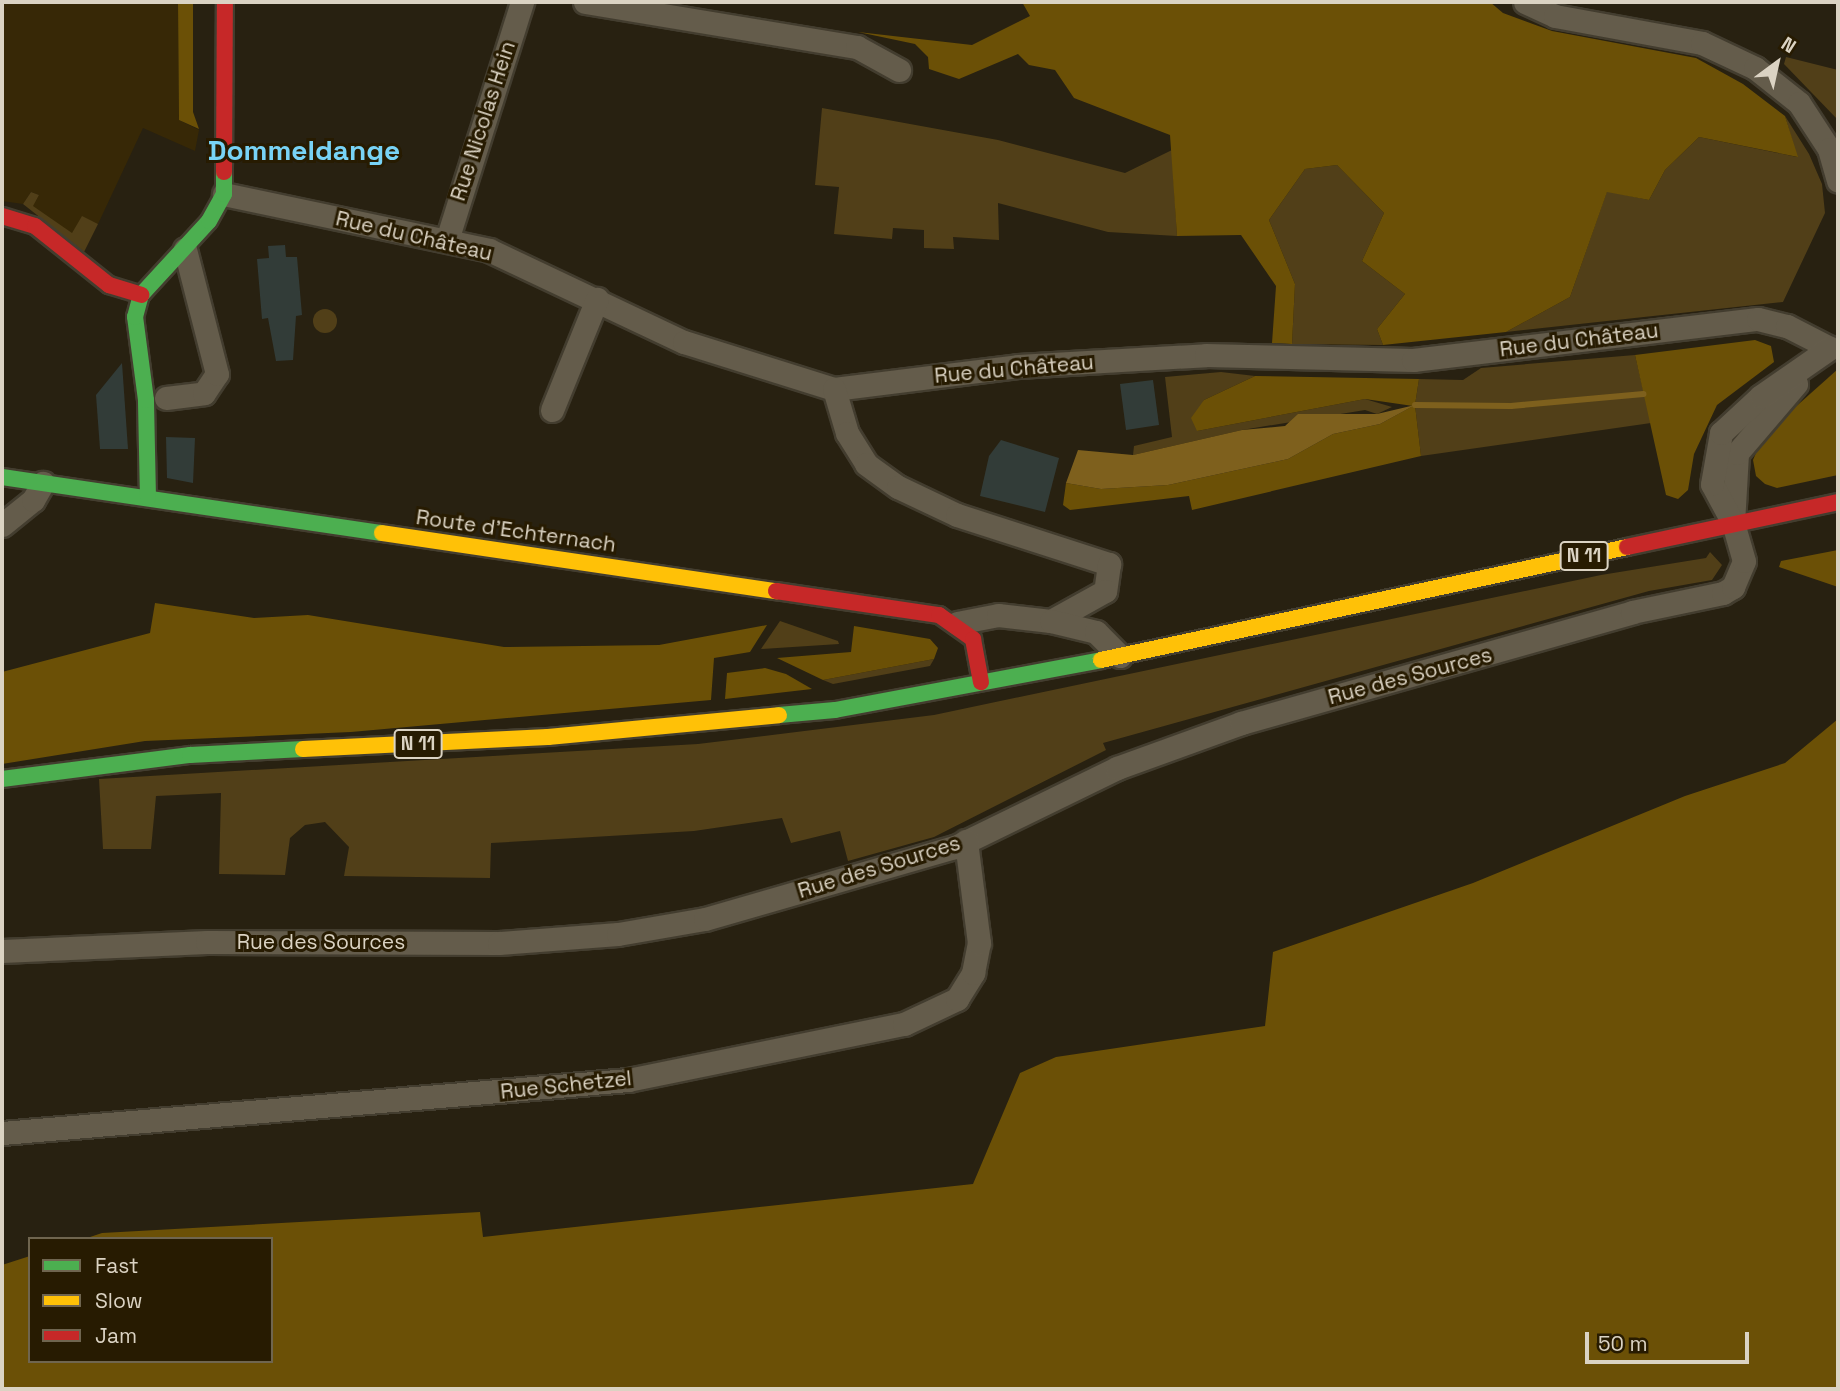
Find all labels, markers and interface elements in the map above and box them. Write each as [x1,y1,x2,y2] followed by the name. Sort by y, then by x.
[1742,28,1812,98] north arrow
[1777,31,1801,59] text: N
[445,38,521,204] street label: Rue Nicolas Hein
[208,133,400,167] district label: Dommeldange
[333,206,495,266] street label: Rue du Château
[1498,318,1660,362] street label: Rue du Château
[933,349,1095,389] street label: Rue du Château
[414,504,618,558] street label: Route d'Echternach
[1560,540,1608,572] road number: N 11
[1325,642,1495,710] street label: Rue des Sources
[394,729,442,760] road number: N 11
[795,830,963,904] street label: Rue des Sources
[237,929,405,955] street label: Rue des Sources
[499,1066,633,1104] street label: Rue Schetzel
[28,1237,273,1363] legend
[95,1252,139,1279] text: Fast
[95,1287,143,1314] text: Slow
[1588,1318,1752,1362] scale bar
[95,1322,137,1349] text: Jam
[1598,1330,1648,1357] text: 50 m

